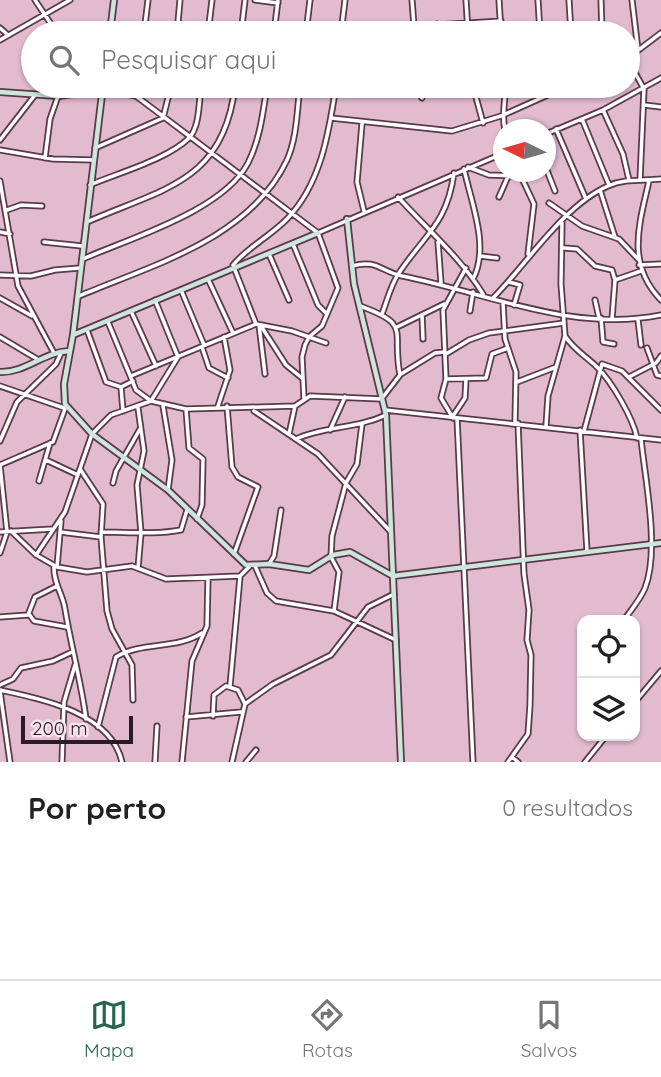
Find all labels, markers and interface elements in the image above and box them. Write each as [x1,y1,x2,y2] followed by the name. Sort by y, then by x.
[21,21,640,98] search box
[45,41,83,79] icon: search
[101,43,276,76] text: Pesquisar aqui
[493,119,556,182] north arrow
[577,615,640,741] map controls
[577,615,640,678] button: locate
[577,678,640,741] button: layers
[21,713,133,745] scale bar
[32,716,88,740] text: 200 m
[28,789,166,827] text: Por perto
[502,793,633,822] text: 0 resultados
[84,996,134,1062] tab: Mapa
[302,996,353,1062] tab: Rotas
[521,996,577,1062] tab: Salvos

